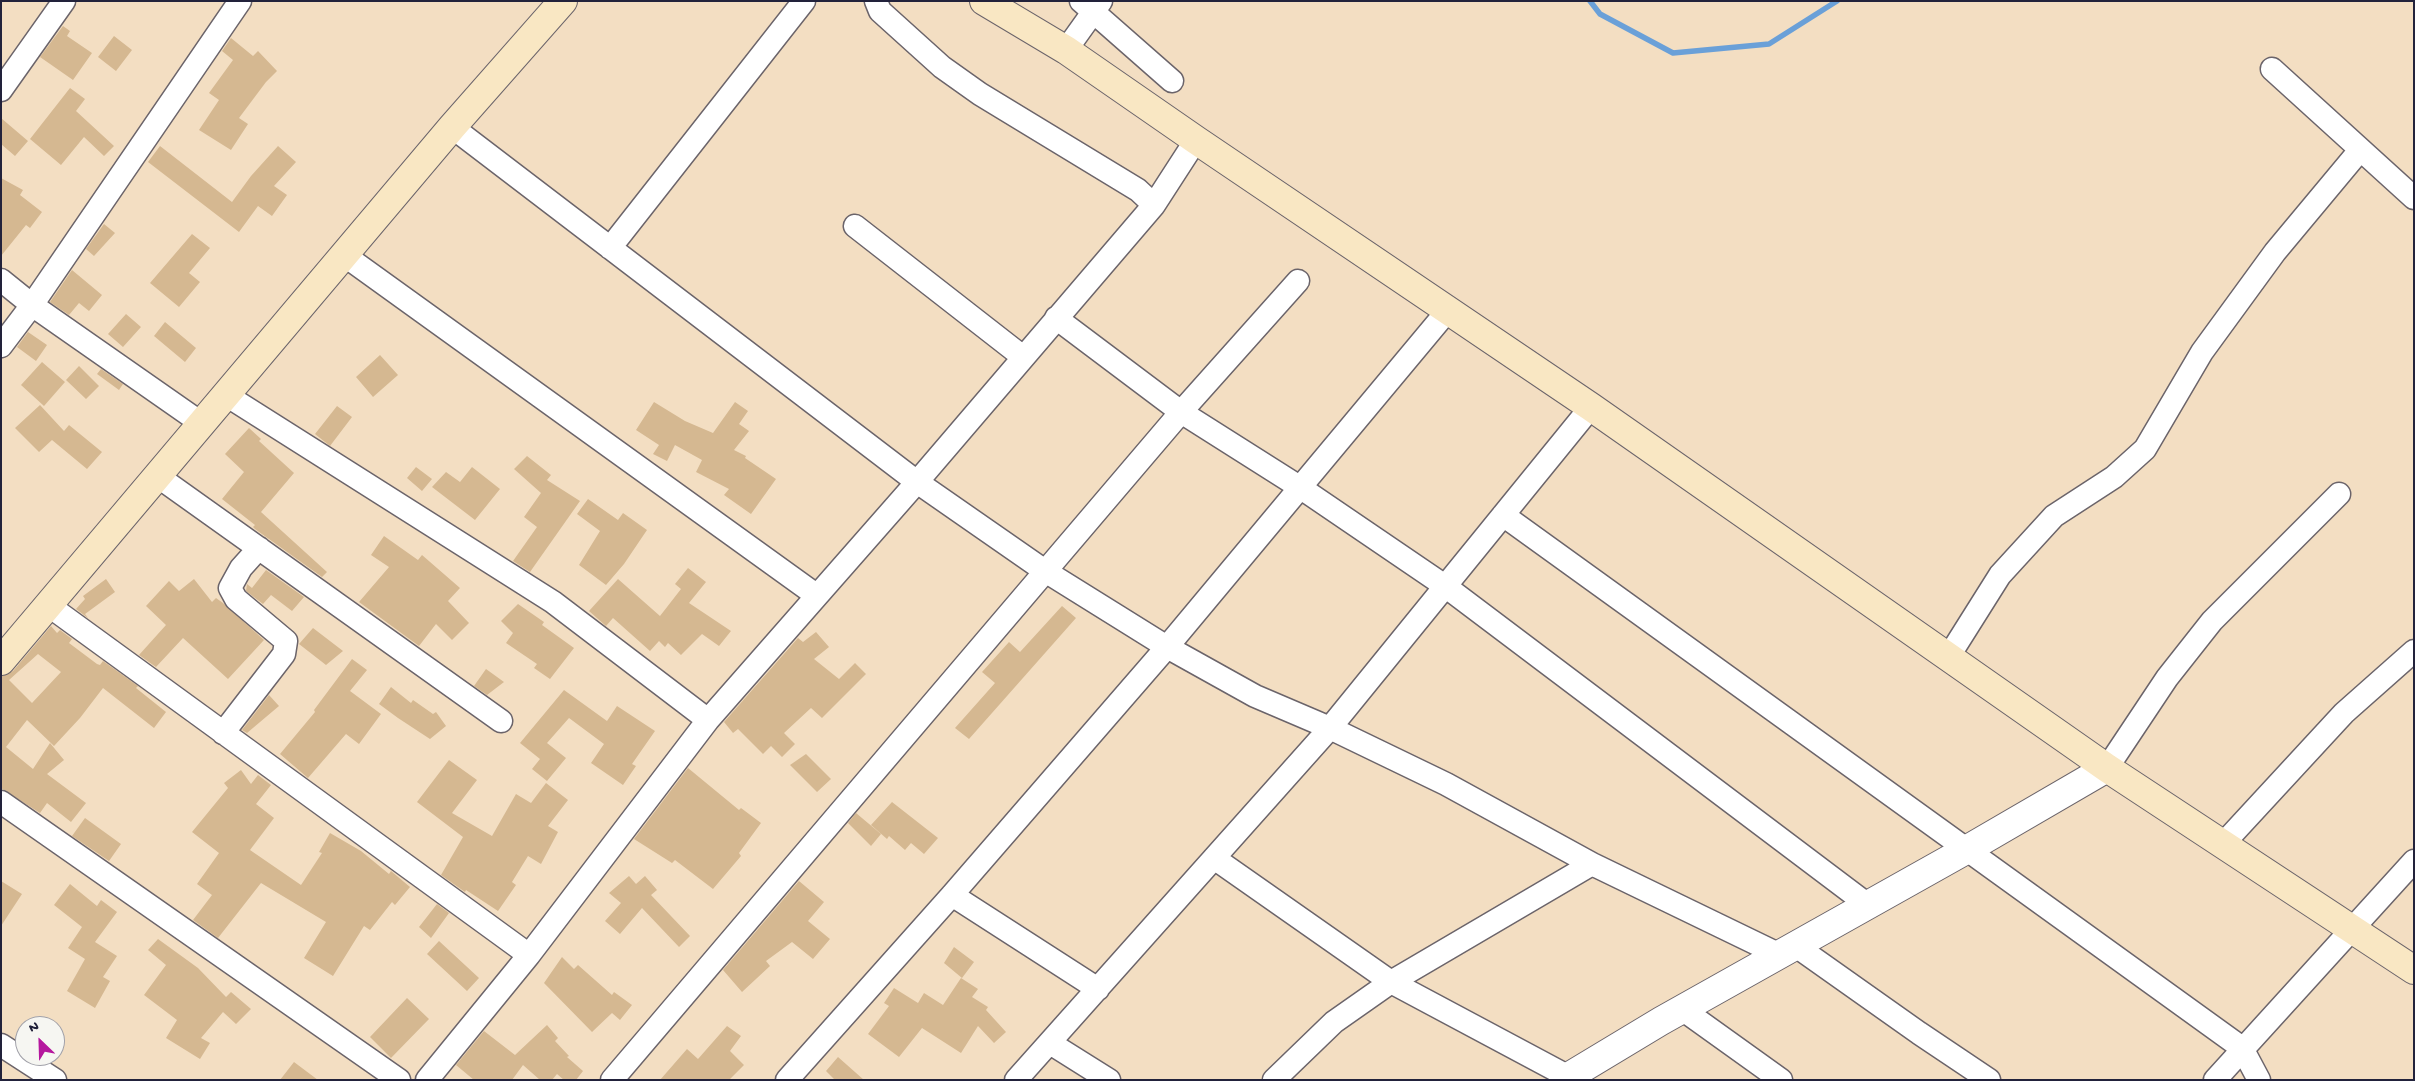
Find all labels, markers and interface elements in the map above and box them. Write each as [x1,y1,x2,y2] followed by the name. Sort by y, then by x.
[15,1016,65,1066] north arrow
[26,1018,42,1037] text: N

